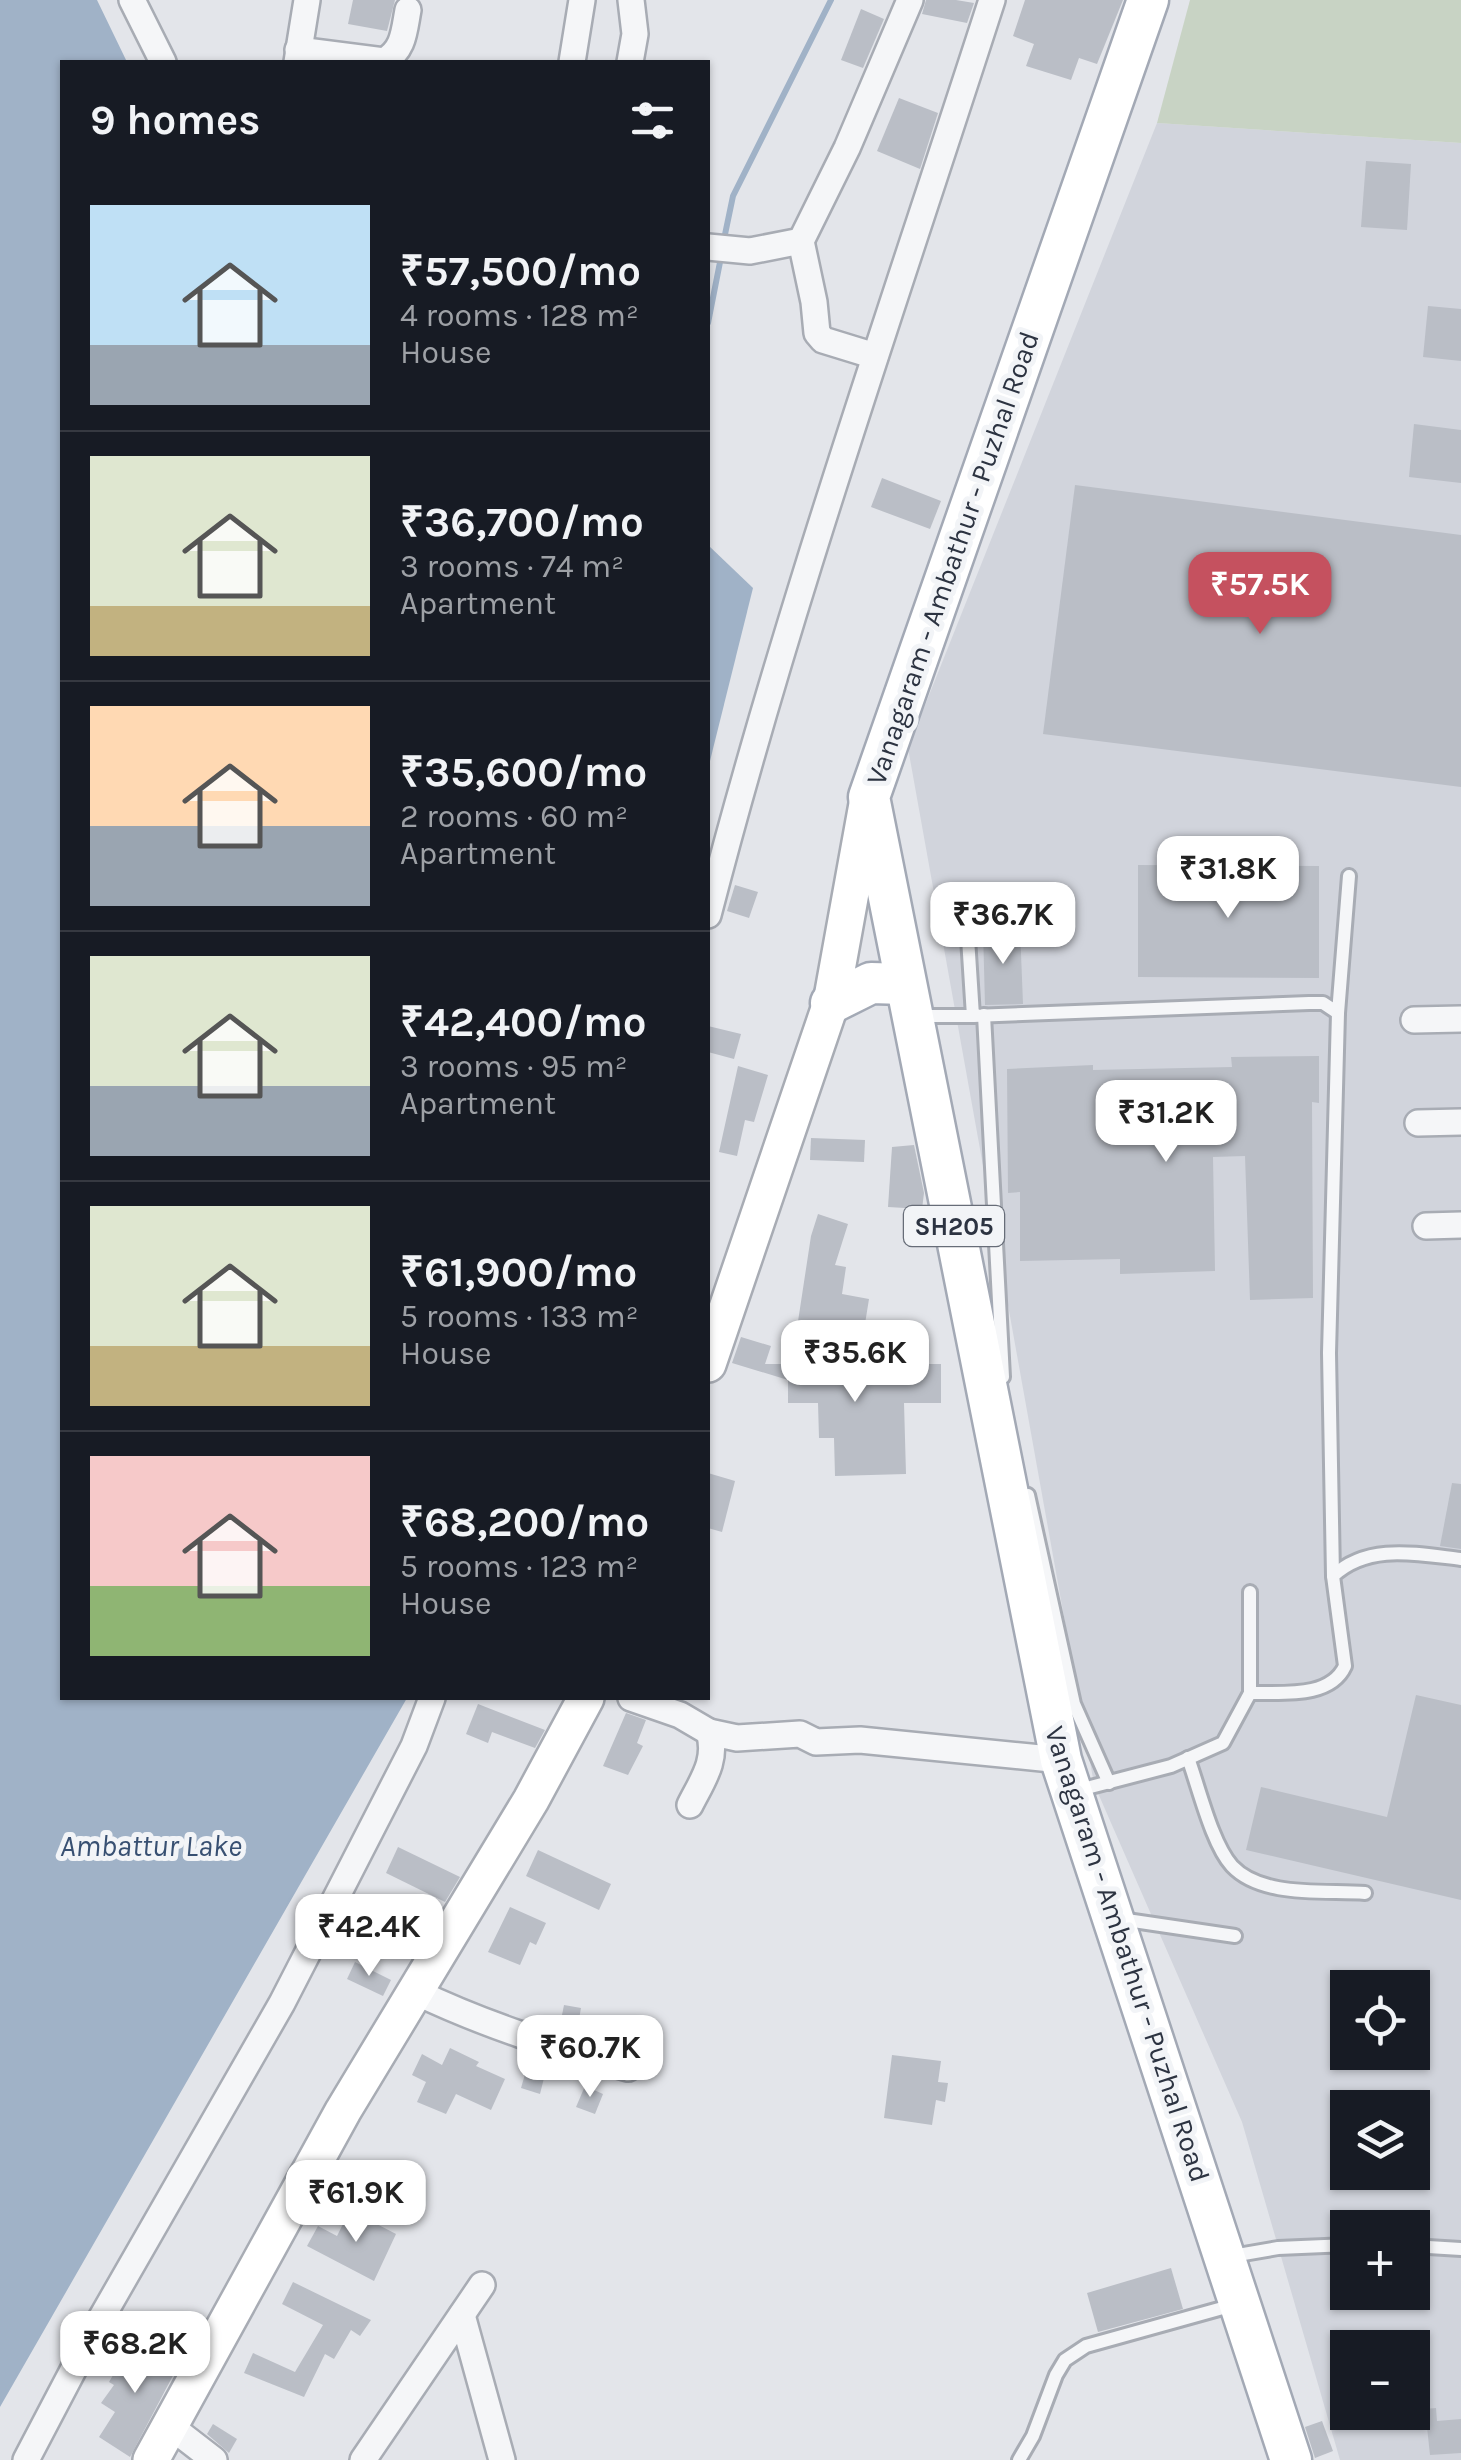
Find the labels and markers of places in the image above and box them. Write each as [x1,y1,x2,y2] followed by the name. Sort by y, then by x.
[1179,552,1341,637] pin: ₹57.5K
[1147,836,1309,921] pin: ₹31.8K
[922,882,1084,967] pin: ₹36.7K
[1085,1080,1247,1165] pin: ₹31.2K
[774,1320,936,1405] pin: ₹35.6K
[288,1894,450,1979] pin: ₹42.4K
[509,2015,671,2100] pin: ₹60.7K
[275,2160,437,2245] pin: ₹61.9K
[54,2311,216,2396] pin: ₹68.2K

